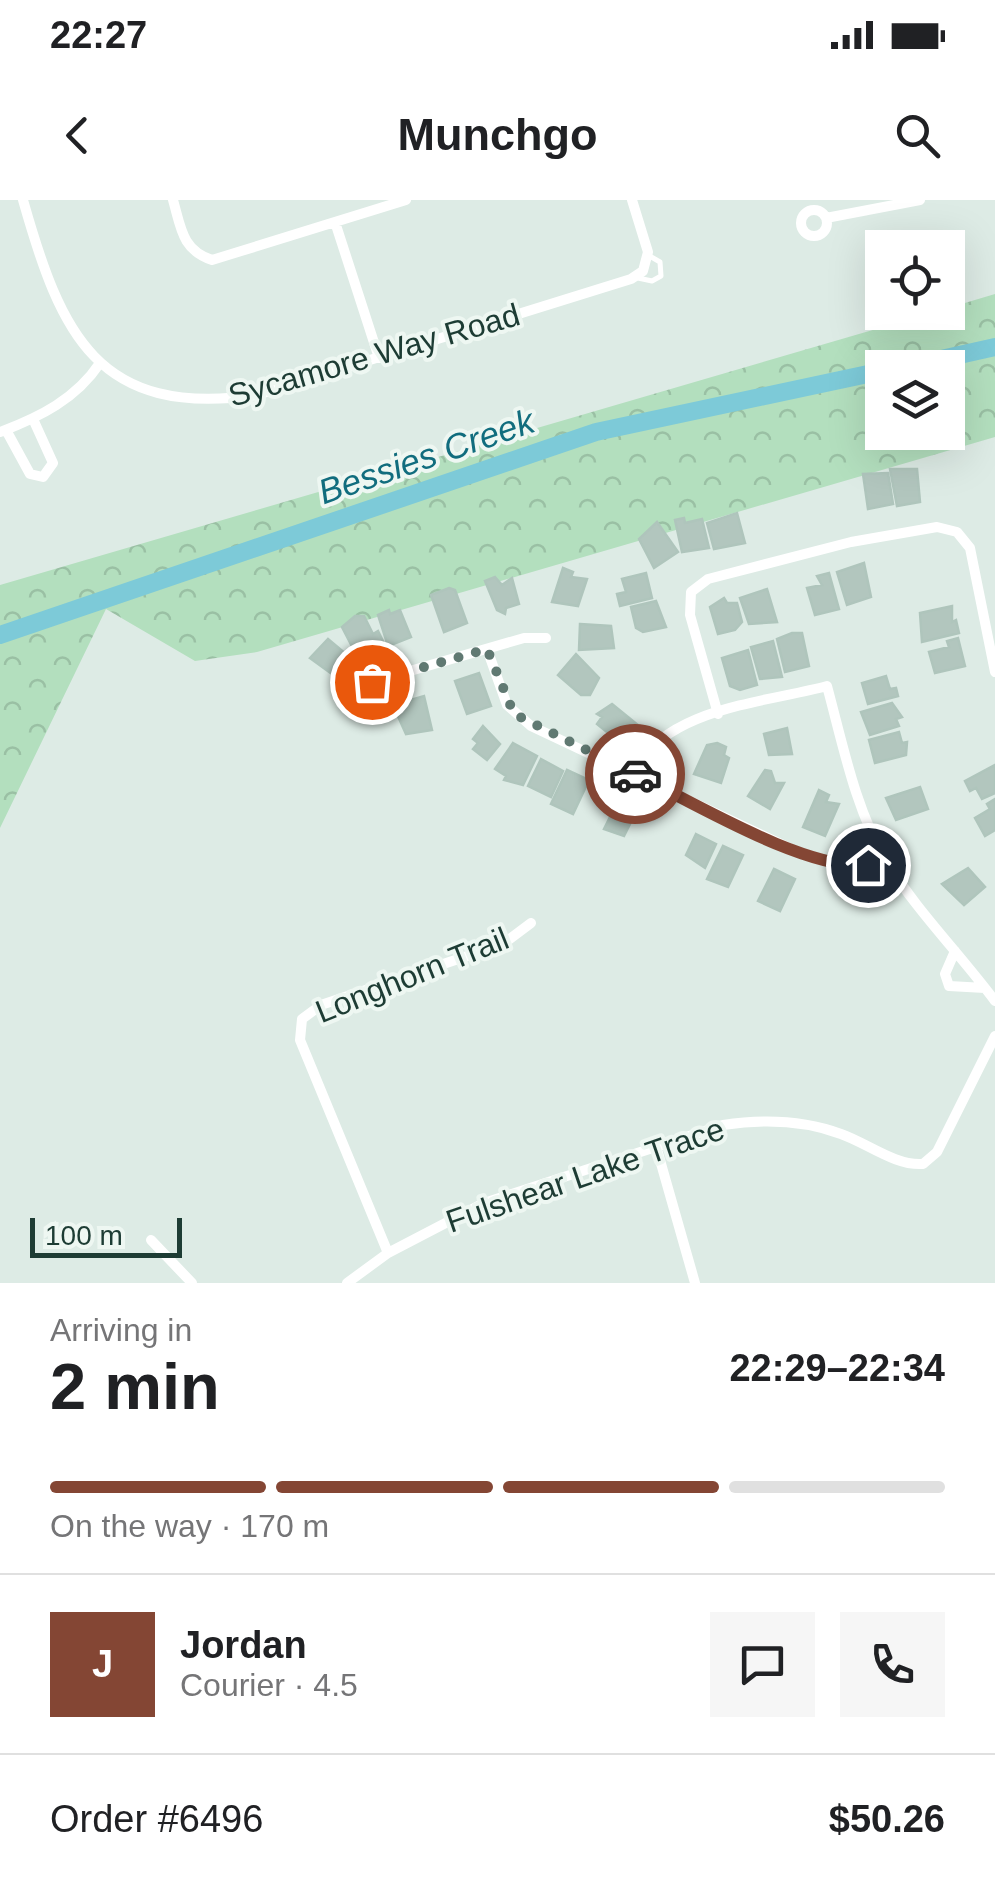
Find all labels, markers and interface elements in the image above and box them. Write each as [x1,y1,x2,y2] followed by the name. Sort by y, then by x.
[50,14,147,56] text: 22:27
[50,108,105,163] icon: back
[890,108,945,163] icon: search
[398,109,597,160] text: Munchgo
[865,230,965,450] map controls
[865,230,965,330] button: locate
[224,296,524,414] street label: Sycamore Way Road
[865,350,965,450] button: layers
[313,400,540,511] water label: Bessies Creek
[330,640,415,725] pin
[345,655,400,710] icon: bag
[585,724,685,824] courier
[608,747,663,802] icon: car
[826,823,911,908] pin
[841,838,896,893] icon: home
[310,920,514,1030] street label: Longhorn Trail
[441,1110,729,1240] street label: Fulshear Lake Trace
[30,1213,182,1258] scale bar
[45,1220,123,1251] text: 100 m
[50,1312,192,1348] text: Arriving in
[729,1347,945,1389] text: 22:29–22:34
[50,1350,220,1423] text: 2 min
[50,1508,329,1544] text: On the way · 170 m
[710,1612,815,1717] button: chat
[840,1612,945,1717] button: phone
[180,1624,307,1666] text: Jordan
[92,1643,113,1685] text: J
[180,1667,358,1703] text: Courier · 4.5
[50,1798,263,1840] text: Order #6496
[829,1798,945,1840] text: $50.26

